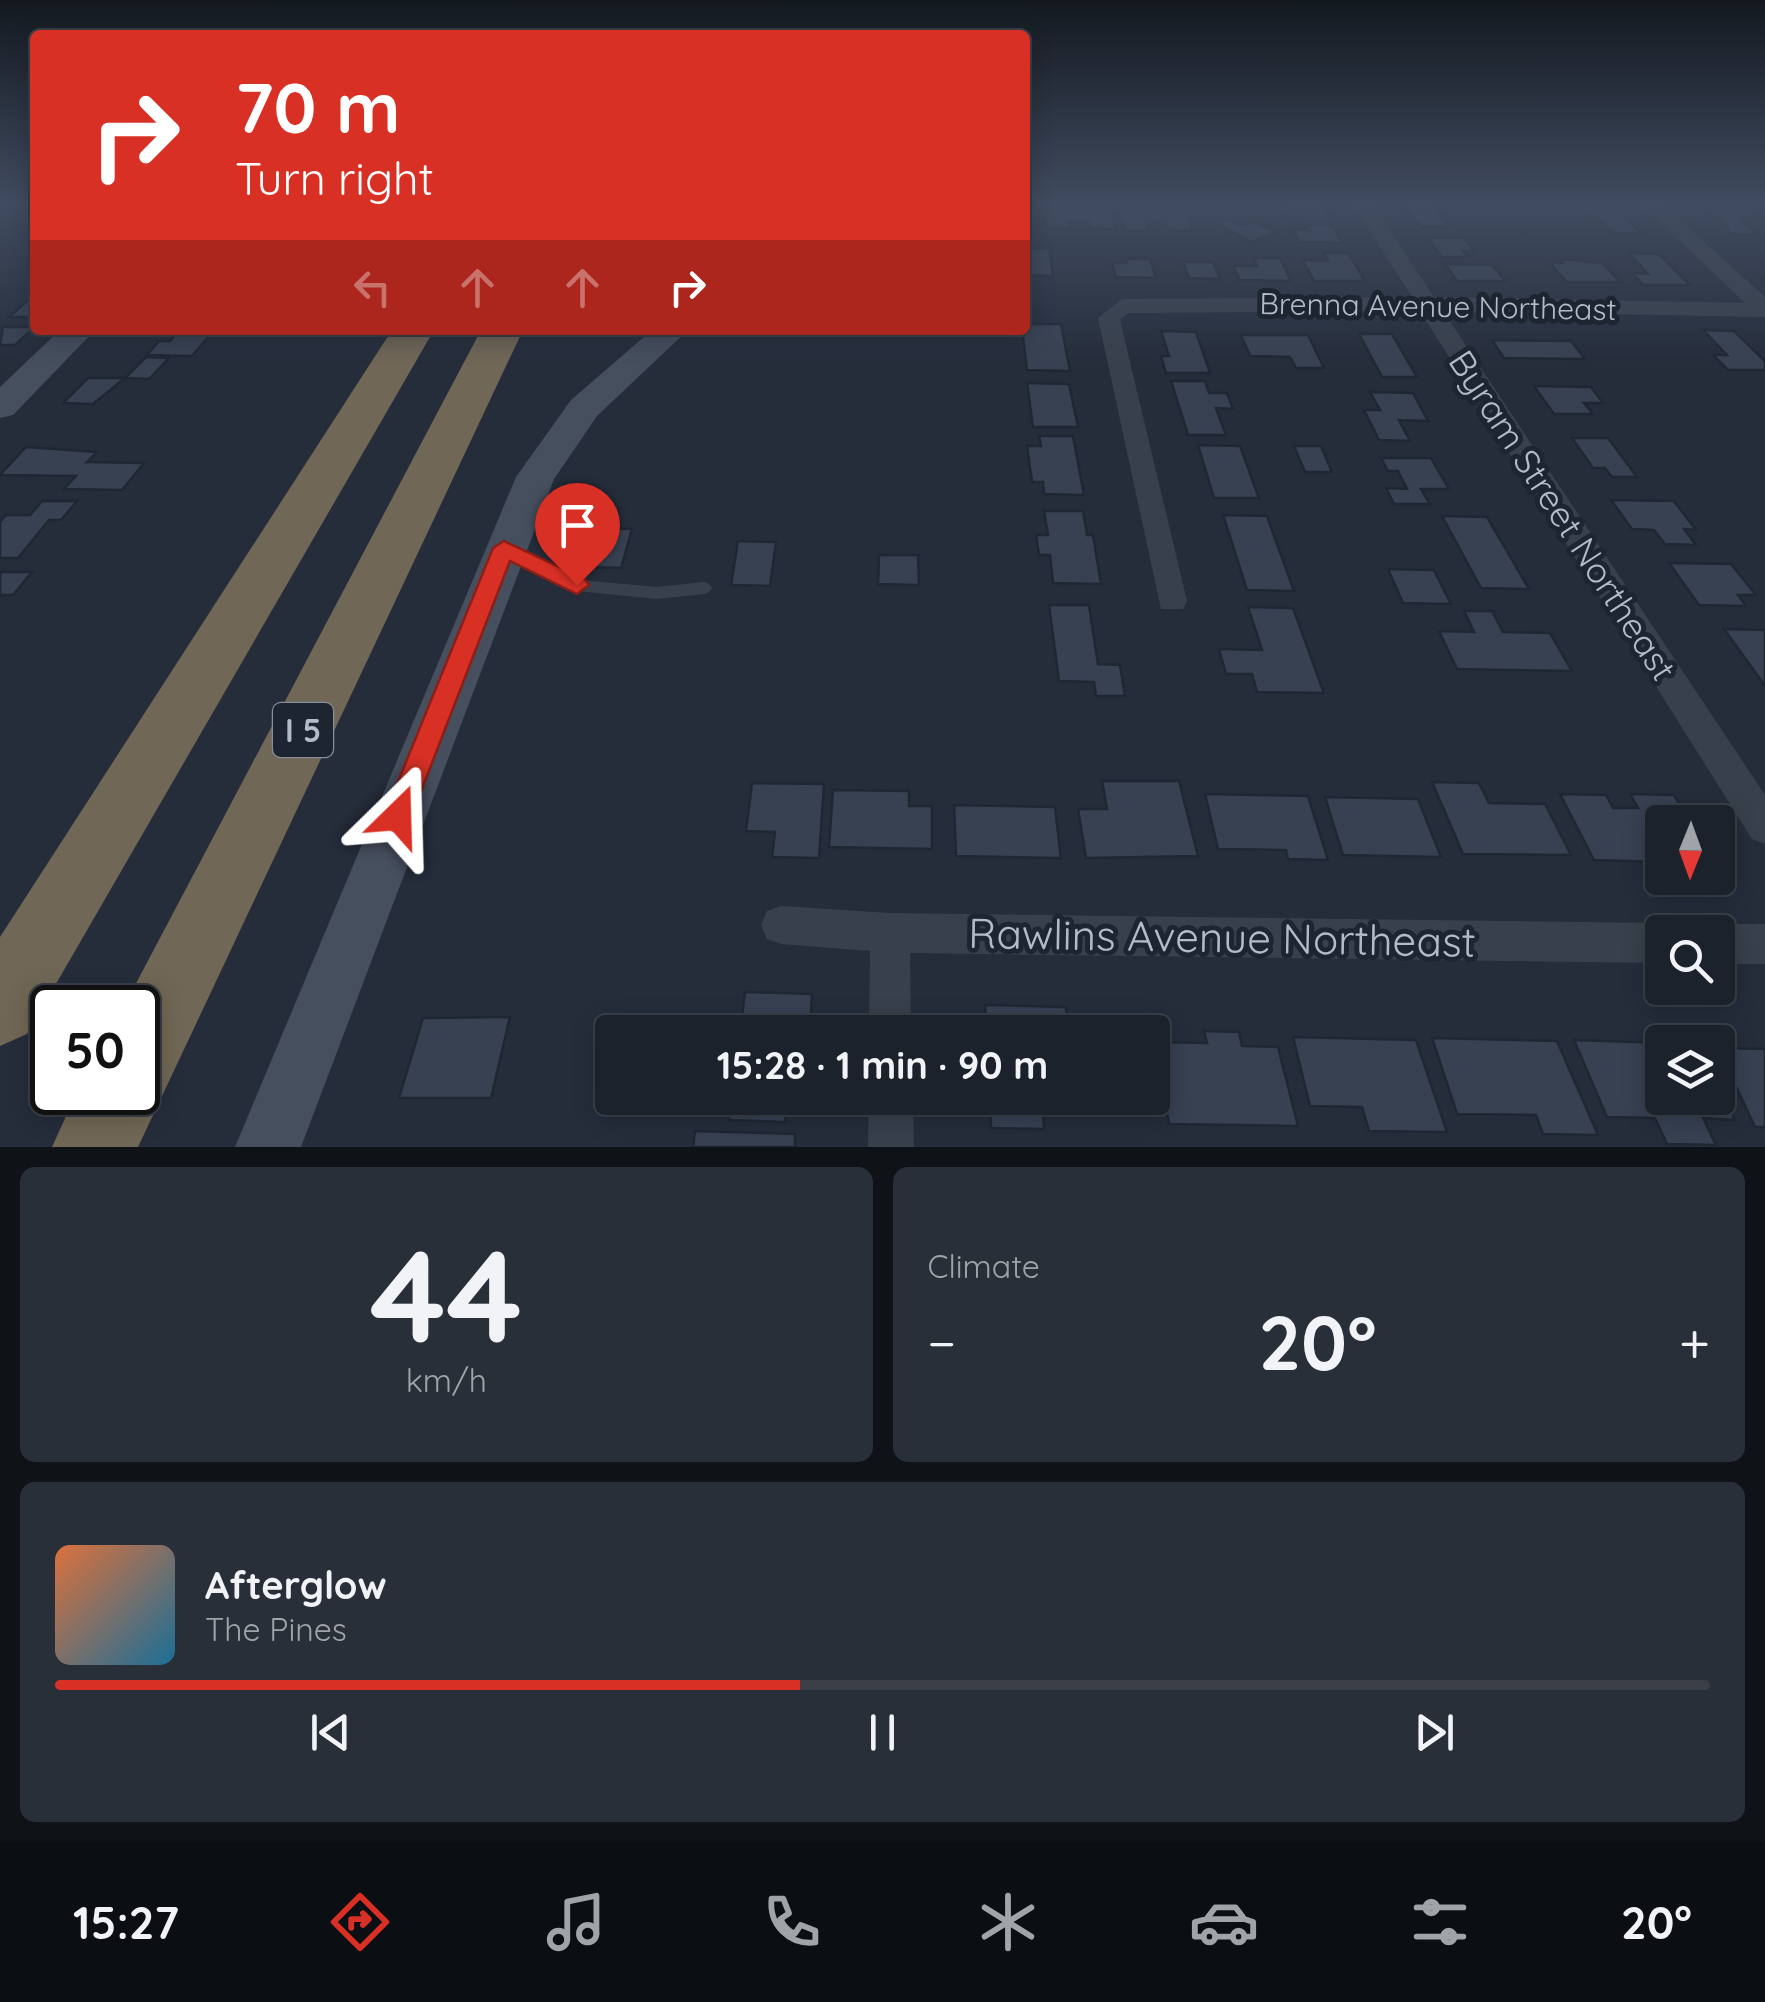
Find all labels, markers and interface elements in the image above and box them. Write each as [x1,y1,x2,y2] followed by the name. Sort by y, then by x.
[235,63,401,151] text: 70 m
[70,70,200,200] icon: right
[235,150,434,206] text: Turn right
[345,260,400,315] icon: left
[450,260,505,315] icon: ahead
[555,260,610,315] icon: ahead
[660,260,715,315] icon: right
[1259,284,1617,328] street label: Brenna Avenue Northeast
[1440,342,1686,688] street label: Byram Street Northeast
[535,483,620,586] pin
[550,498,605,553] icon: arrive
[273,703,333,757] road number: I 5
[346,764,450,868] position arrow
[1645,805,1735,895] north arrow
[1645,805,1735,1115] map controls
[968,906,1476,968] street label: Rawlins Avenue Northeast
[1645,915,1735,1005] button: search
[30,985,160,1115] speed limit sign: 50
[1645,1025,1735,1115] button: layers
[717,1041,1048,1089] text: 15:28 · 1 min · 90 m
[370,1213,523,1376] text: 44
[928,1246,1040,1286] text: Climate
[1258,1295,1377,1389] text: 20°
[928,1308,956,1377] text: −
[1679,1308,1710,1377] text: +
[406,1360,487,1400] text: km/h
[205,1561,387,1609] text: Afterglow
[205,1609,347,1649] text: The Pines
[303,1705,358,1760] icon: previous
[855,1705,910,1760] icon: pause
[1407,1705,1462,1760] icon: next
[325,1887,395,1957] icon: directions
[541,1887,611,1957] icon: music
[757,1887,827,1957] icon: phone
[973,1887,1043,1957] icon: climate
[1189,1887,1259,1957] icon: car
[1405,1887,1475,1957] icon: filters
[73,1894,179,1950] text: 15:27
[1621,1894,1692,1950] text: 20°

